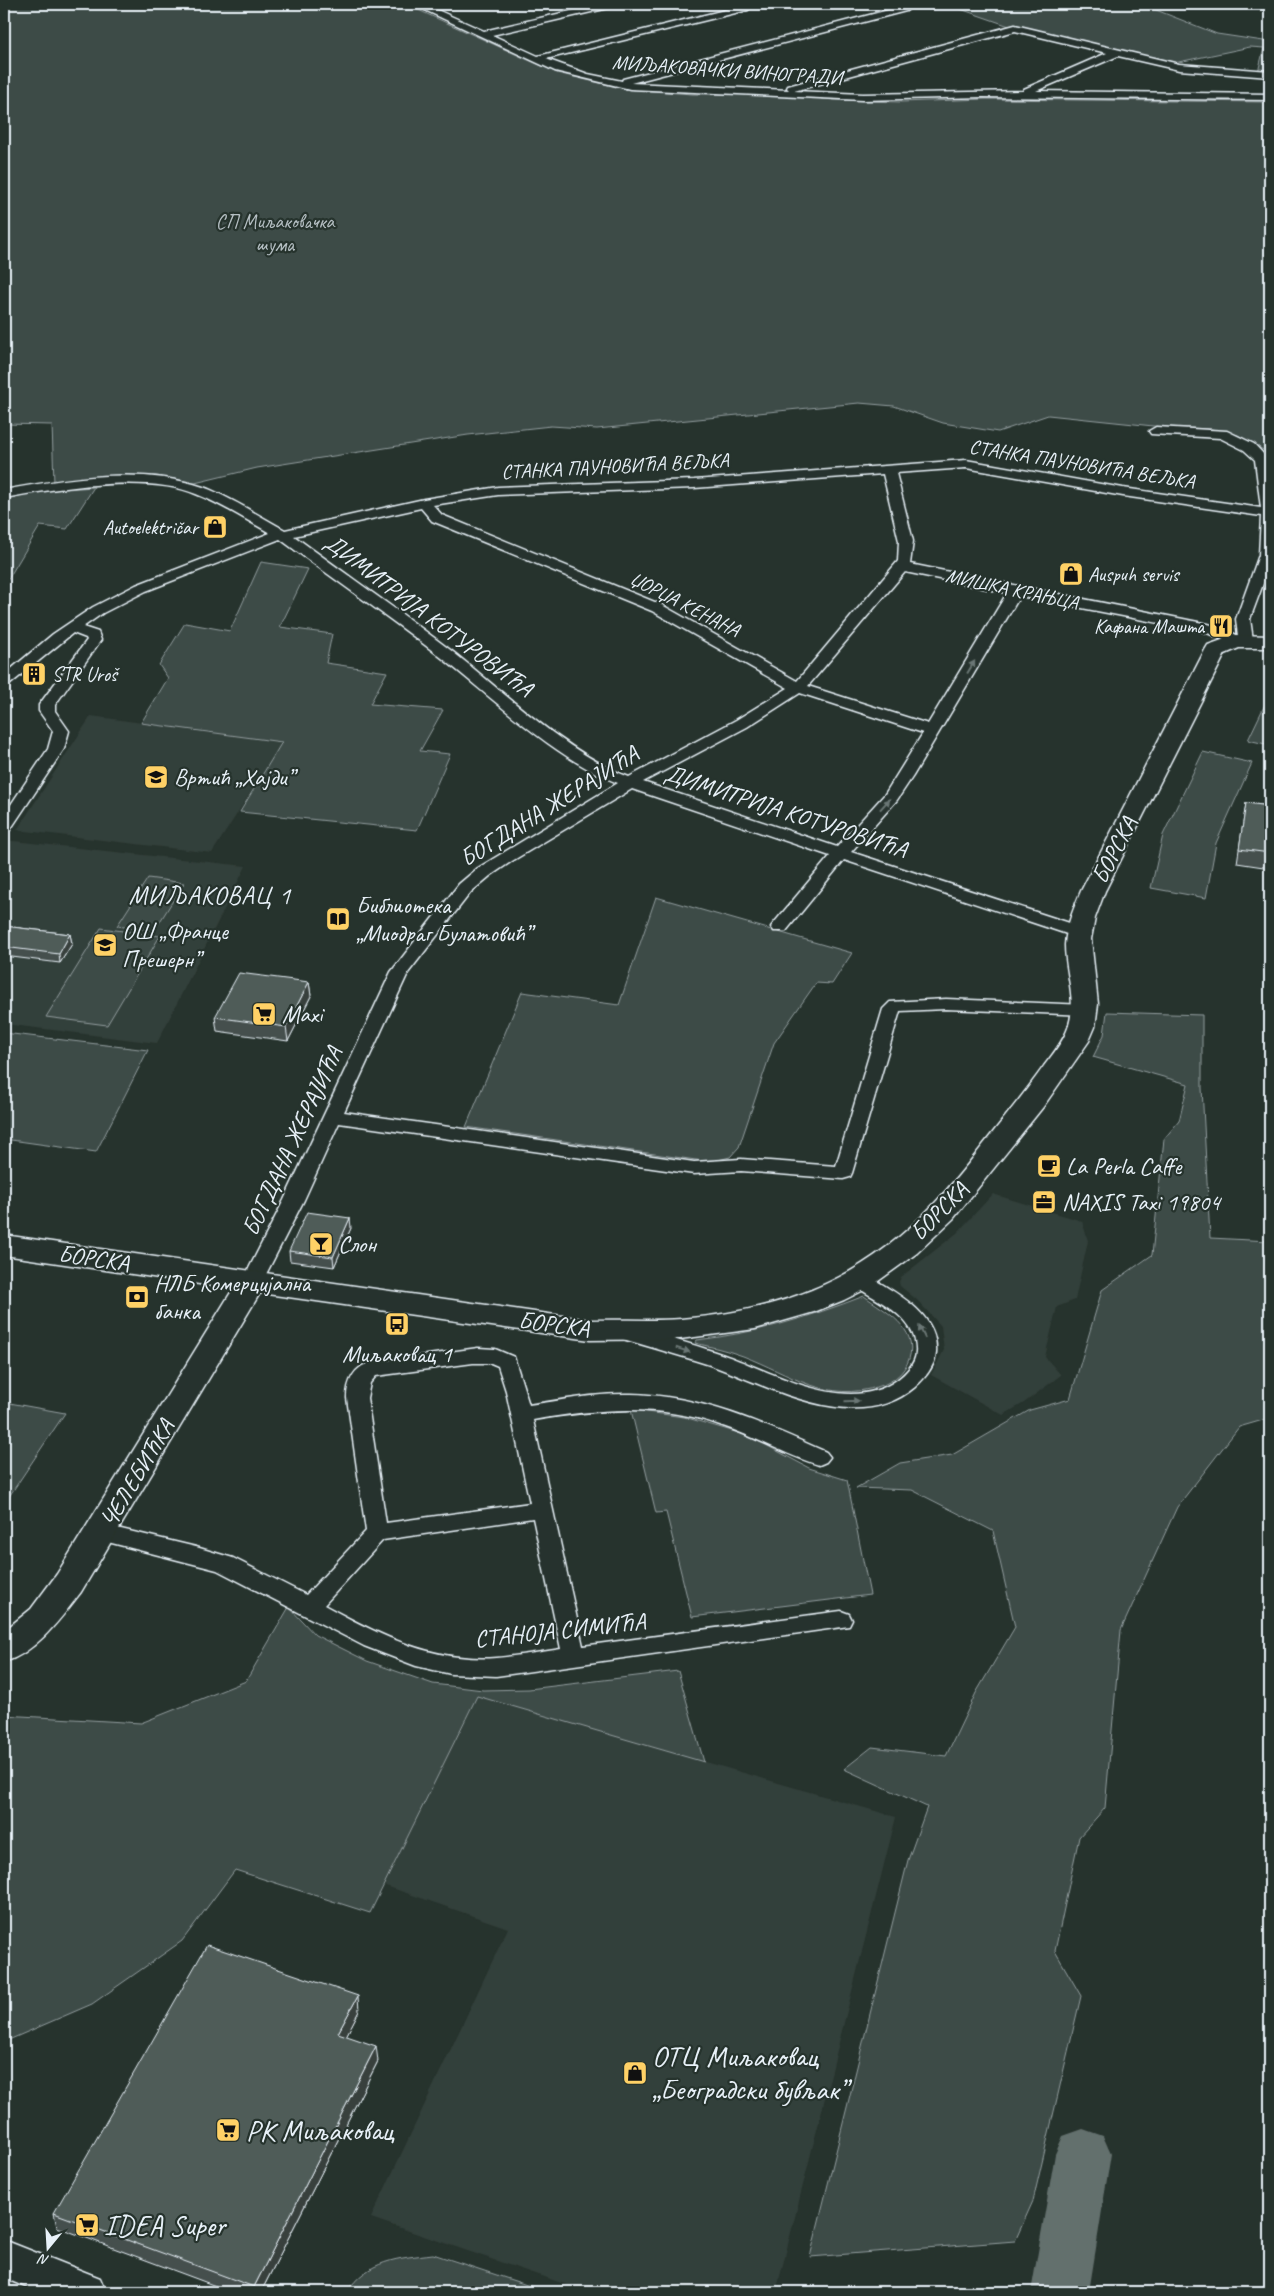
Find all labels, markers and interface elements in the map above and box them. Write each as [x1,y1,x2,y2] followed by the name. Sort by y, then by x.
[611,50,846,91] street label: МИЉАКОВАЧКИ ВИНОГРАДИ
[216,209,336,257] park label: СП Миљаковачка шума
[968,434,1197,494] street label: СТАНКА ПАУНОВИЋА ВЕЉКА
[501,448,730,484] street label: СТАНКА ПАУНОВИЋА ВЕЉКА
[202,514,228,540] shop icon: Autoelektričar
[103,515,200,540] place label: Autoelektričar
[319,527,540,704] street label: ДИМИТРИЈА КОТУРОВИЋА
[1058,561,1084,587] shop icon: Auspuh servis
[1088,562,1181,587] place label: Auspuh servis
[943,563,1082,615] street label: МИШКА КРАЊЦА
[626,566,745,643] street label: ЏОРЏА КЕНАНА
[1208,613,1234,639] restaurant icon: Кафана Машта
[1094,614,1206,639] place label: Кафана Машта
[967,660,976,673] one-way arrow
[21,661,47,687] building icon: STR Uroš
[52,662,120,687] place label: STR Uroš
[454,738,645,873] street label: БОГДАНА ЖЕРАЈИЋА
[661,758,912,865] street label: ДИМИТРИЈА КОТУРОВИЋА
[174,762,299,792] place label: Вртић „Хајди”
[143,764,169,790] school or university icon: Вртић „Хајди”
[879,798,891,810] one-way arrow
[1085,811,1144,888] street label: БОРСКА
[129,880,292,912] district label: МИЉАКОВАЦ 1
[356,890,536,948] place label: Библиотека „Миодраг Булатовић”
[325,906,351,932] library icon: Библиотека „Миодраг Булатовић”
[122,916,230,974] place label: ОШ „Франце Прешерн”
[92,932,118,958] school or university icon: ОШ „Франце Прешерн”
[282,999,325,1029] place label: Maxi
[251,1001,277,1027] supermarket icon: Maxi
[235,1041,349,1240] street label: БОГДАНА ЖЕРАЈИЋА
[1066,1151,1184,1181] place label: La Perla Caffe
[1036,1153,1062,1179] cafe icon: La Perla Caffe
[904,1174,975,1247] street label: БОРСКА
[1062,1187,1222,1217] place label: NAXIS Taxi 19804
[1031,1189,1057,1215] office icon: NAXIS Taxi 19804
[338,1229,377,1259] place label: Слон
[308,1231,334,1257] bar icon: Слон
[57,1238,132,1278] street label: БОРСКА
[154,1268,312,1326] place label: НЛБ Комерцијална банка
[124,1284,150,1310] bank icon: НЛБ Комерцијална банка
[517,1305,592,1343] street label: БОРСКА
[384,1311,410,1337] bus stop icon: Миљаковац 1
[918,1325,926,1339] one-way arrow
[342,1339,453,1369] place label: Миљаковац 1
[675,1346,690,1354] one-way arrow
[844,1397,860,1405] one-way arrow
[93,1413,181,1532] street label: ЧЕЛЕБИЋКА
[473,1606,648,1654] street label: СТАНОЈА СИМИЋА
[652,2038,852,2108] place label: ОТЦ Миљаковац „Београдски бувљак”
[622,2060,648,2086] shop icon: ОТЦ Миљаковац „Београдски бувљак”
[246,2112,395,2149] place label: РК Миљаковац
[215,2117,241,2143] supermarket icon: РК Миљаковац
[104,2207,228,2244] place label: IDEA Super
[74,2212,100,2238] supermarket icon: IDEA Super
[22,2224,72,2274] north arrow
[35,2250,51,2269] text: N

